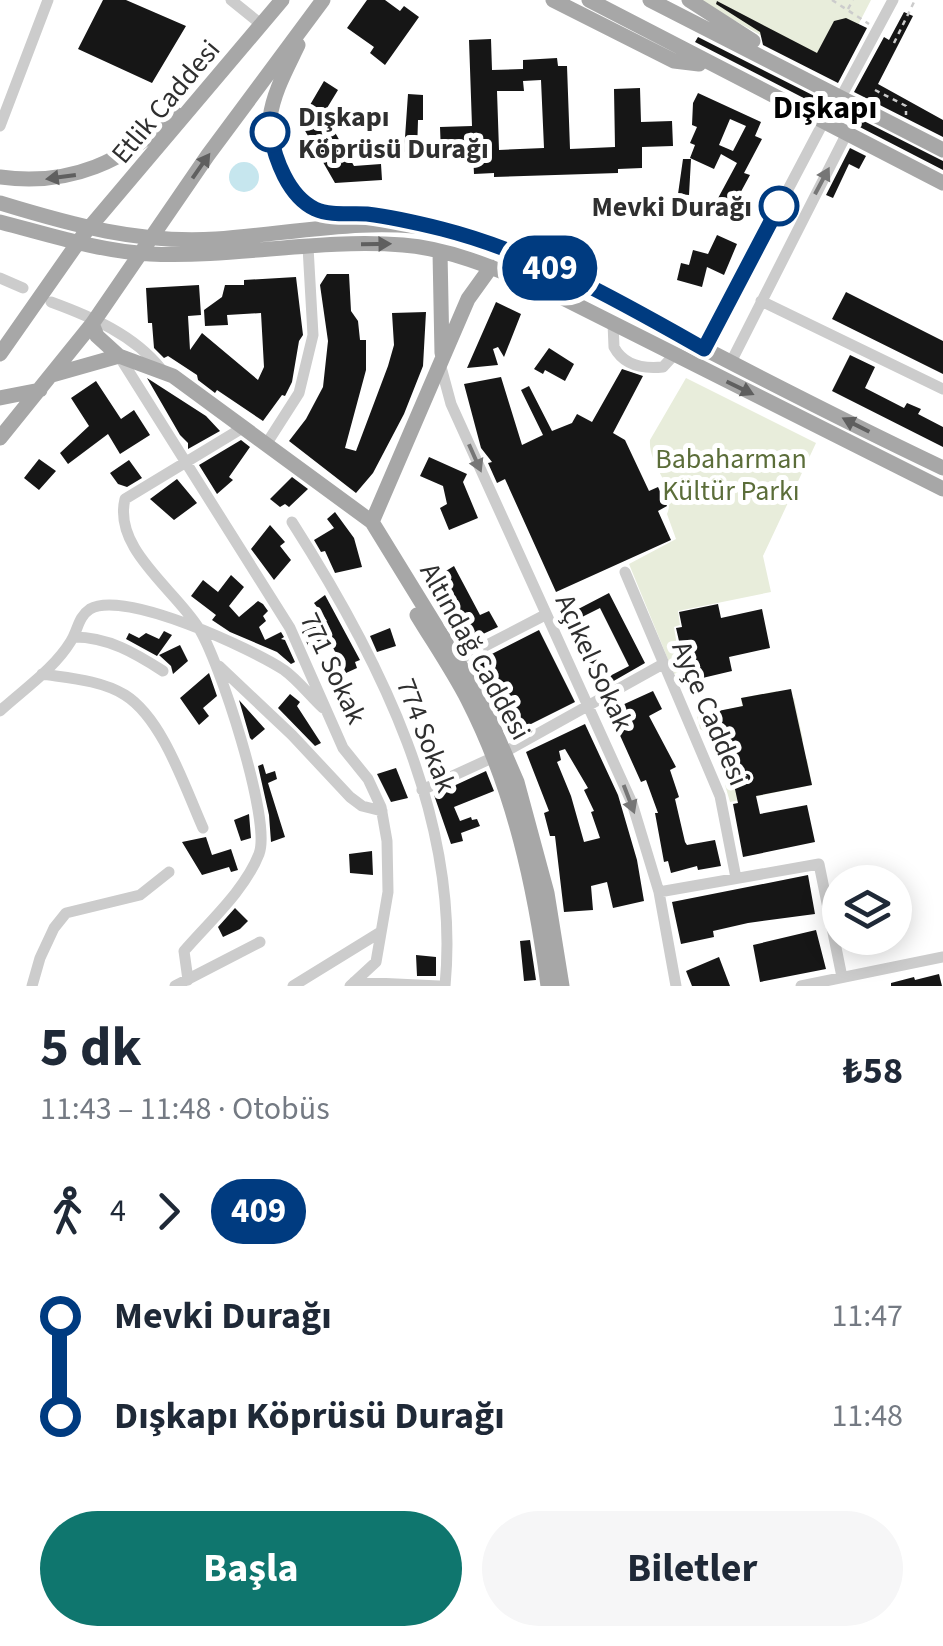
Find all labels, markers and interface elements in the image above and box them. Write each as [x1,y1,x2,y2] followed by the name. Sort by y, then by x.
[102,31,230,172] street label: Etlik Caddesi
[773,85,877,131] district label: Dışkapı
[298,97,489,169] place label: Dışkapı Köprüsü Durağı
[251,113,289,151] marker: Dışkapı Köprüsü Durağı
[191,153,210,179] one-way arrow
[813,166,830,195] one-way arrow
[44,169,76,185] one-way arrow
[592,187,752,227] place label: Mevki Durağı
[760,187,798,225] marker: Mevki Durağı
[360,236,392,252] one-way arrow
[492,236,608,300] line badge: 409
[522,243,578,293] text: 409
[725,379,754,396] one-way arrow
[841,416,870,433] one-way arrow
[655,439,807,511] park label: Babaharman Kültür Parkı
[467,444,484,473] one-way arrow
[410,556,540,747] street label: Altındağ Caddesi
[545,588,643,737] street label: Açıkel Sokak
[290,606,376,731] street label: 771 Sokak
[662,635,758,792] street label: Ayçe Caddesi
[386,673,466,798] street label: 774 Sokak
[622,784,638,814] one-way arrow
[822,865,912,955] map controls
[822,865,912,955] button: layers
[40,1009,142,1087] text: 5 dk
[843,1044,903,1098] text: ₺58
[40,1086,330,1132] text: 11:43 – 11:48 · Otobüs
[40,1184,95,1239] icon: walk
[141,1184,196,1239] icon: forward
[231,1186,286,1236] text: 409
[110,1188,126,1234] text: 4
[114,1289,332,1343] text: Mevki Durağı
[831,1293,903,1339] text: 11:47
[114,1389,505,1443] text: Dışkapı Köprüsü Durağı
[831,1393,903,1439] text: 11:48
[40,1511,462,1626] button: Başla
[482,1511,903,1626] button: Biletler

